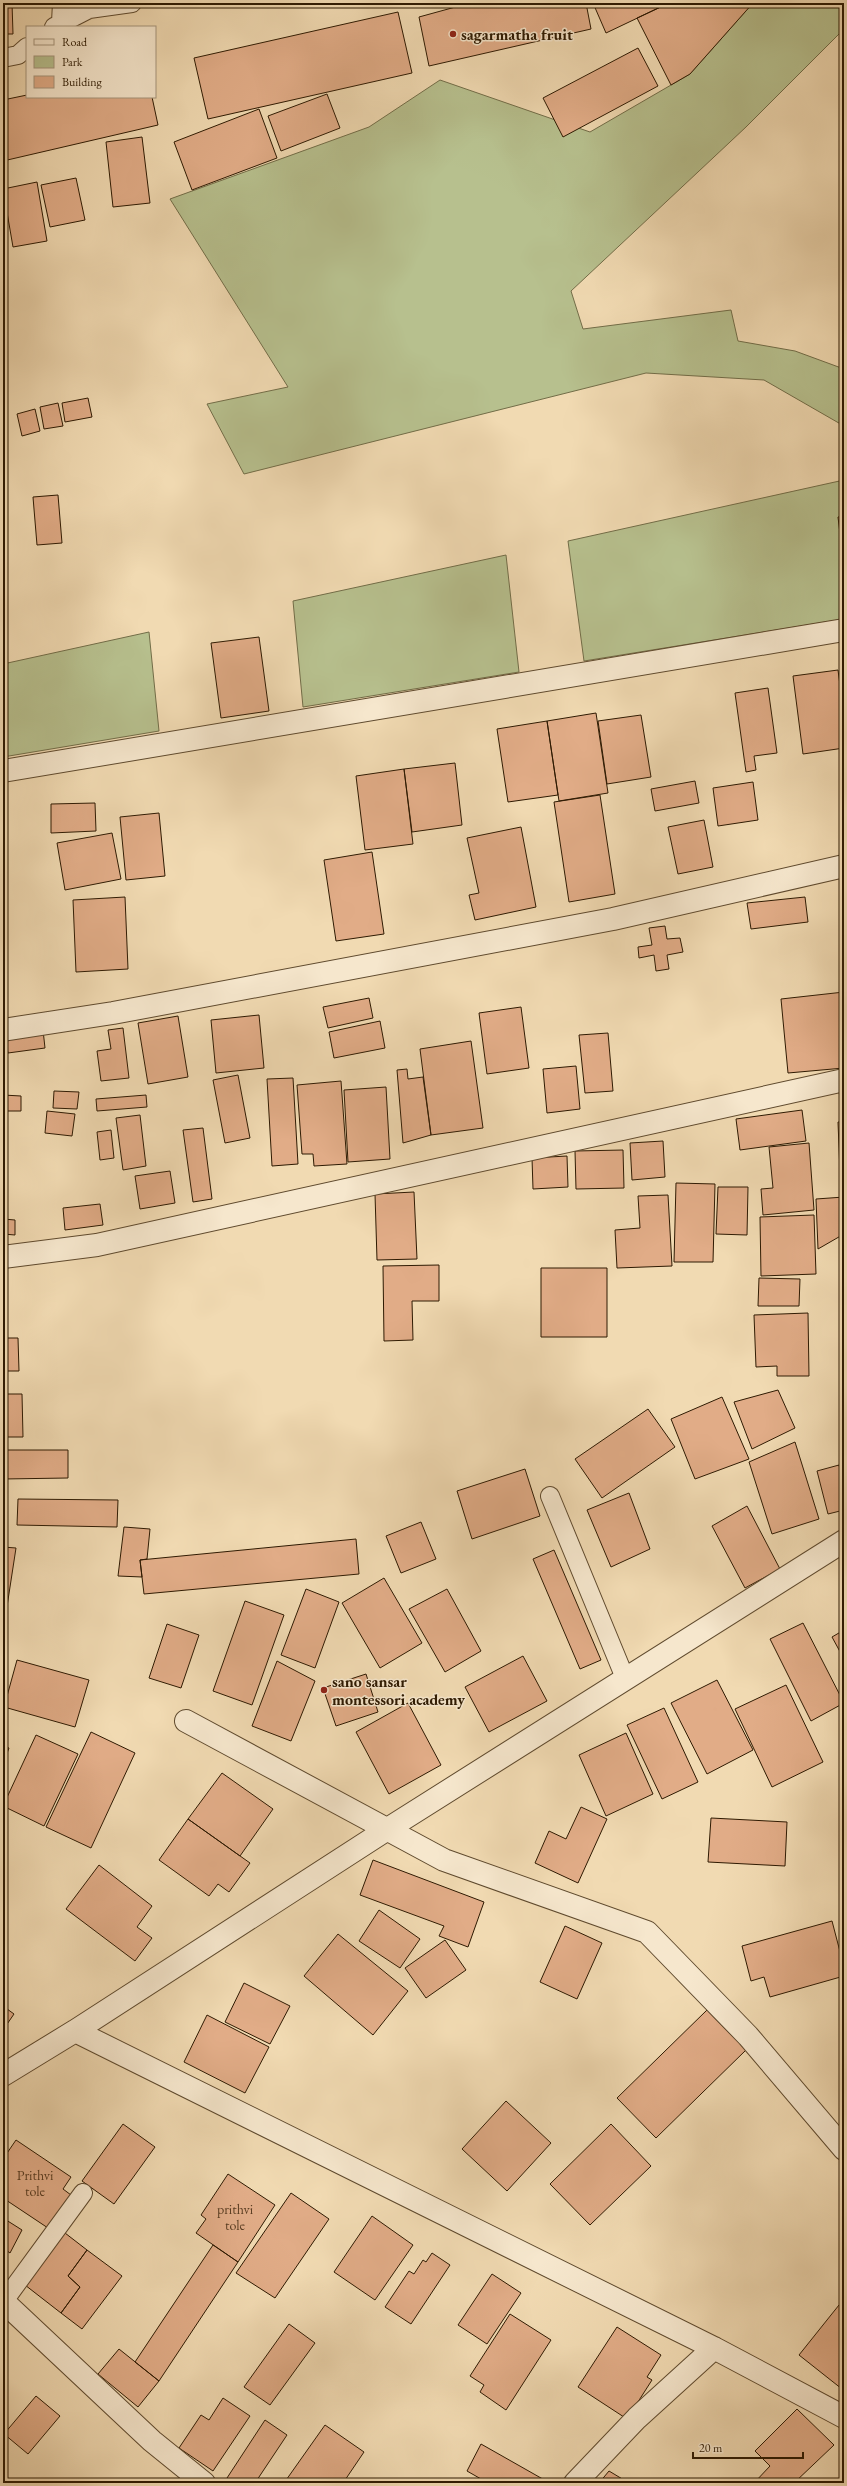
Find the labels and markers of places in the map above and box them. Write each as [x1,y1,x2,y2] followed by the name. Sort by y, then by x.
[461,24,573,45] place label: sagarmatha fruit
[448,29,458,39] marker: sagarmatha fruit
[332,1671,465,1710] place label: sano sansar montessori academy
[319,1685,329,1695] marker: sano sansar montessori academy

